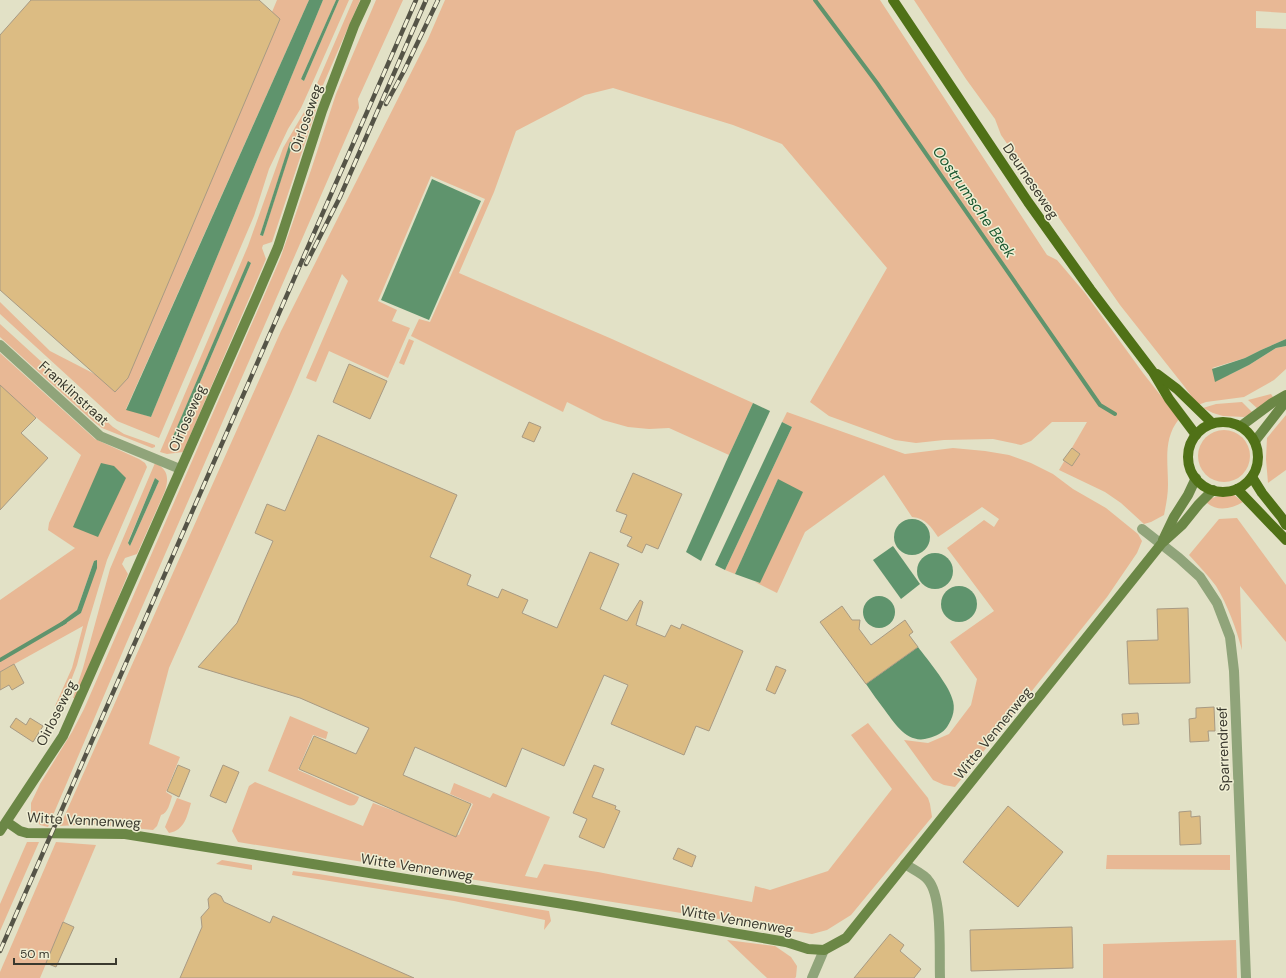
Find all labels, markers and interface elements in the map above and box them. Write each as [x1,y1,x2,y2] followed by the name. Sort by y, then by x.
[286,81,326,155] street label: Oirloseweg
[999,140,1063,222] street label: Deurneseweg
[928,142,1020,262] water label: Oostrumsche Beek
[35,357,113,429] street label: Franklinstraat
[164,381,210,454] street label: Oirloseweg
[32,677,80,749] street label: Oirloseweg
[950,683,1036,783] street label: Witte Vennenweg
[1213,706,1233,792] street label: Sparrendreef
[27,808,142,832] street label: Witte Vennenweg
[359,849,475,885] street label: Witte Vennenweg
[679,901,795,939] street label: Witte Vennenweg
[14,940,116,966] scale bar
[20,946,49,962] text: 50 m

